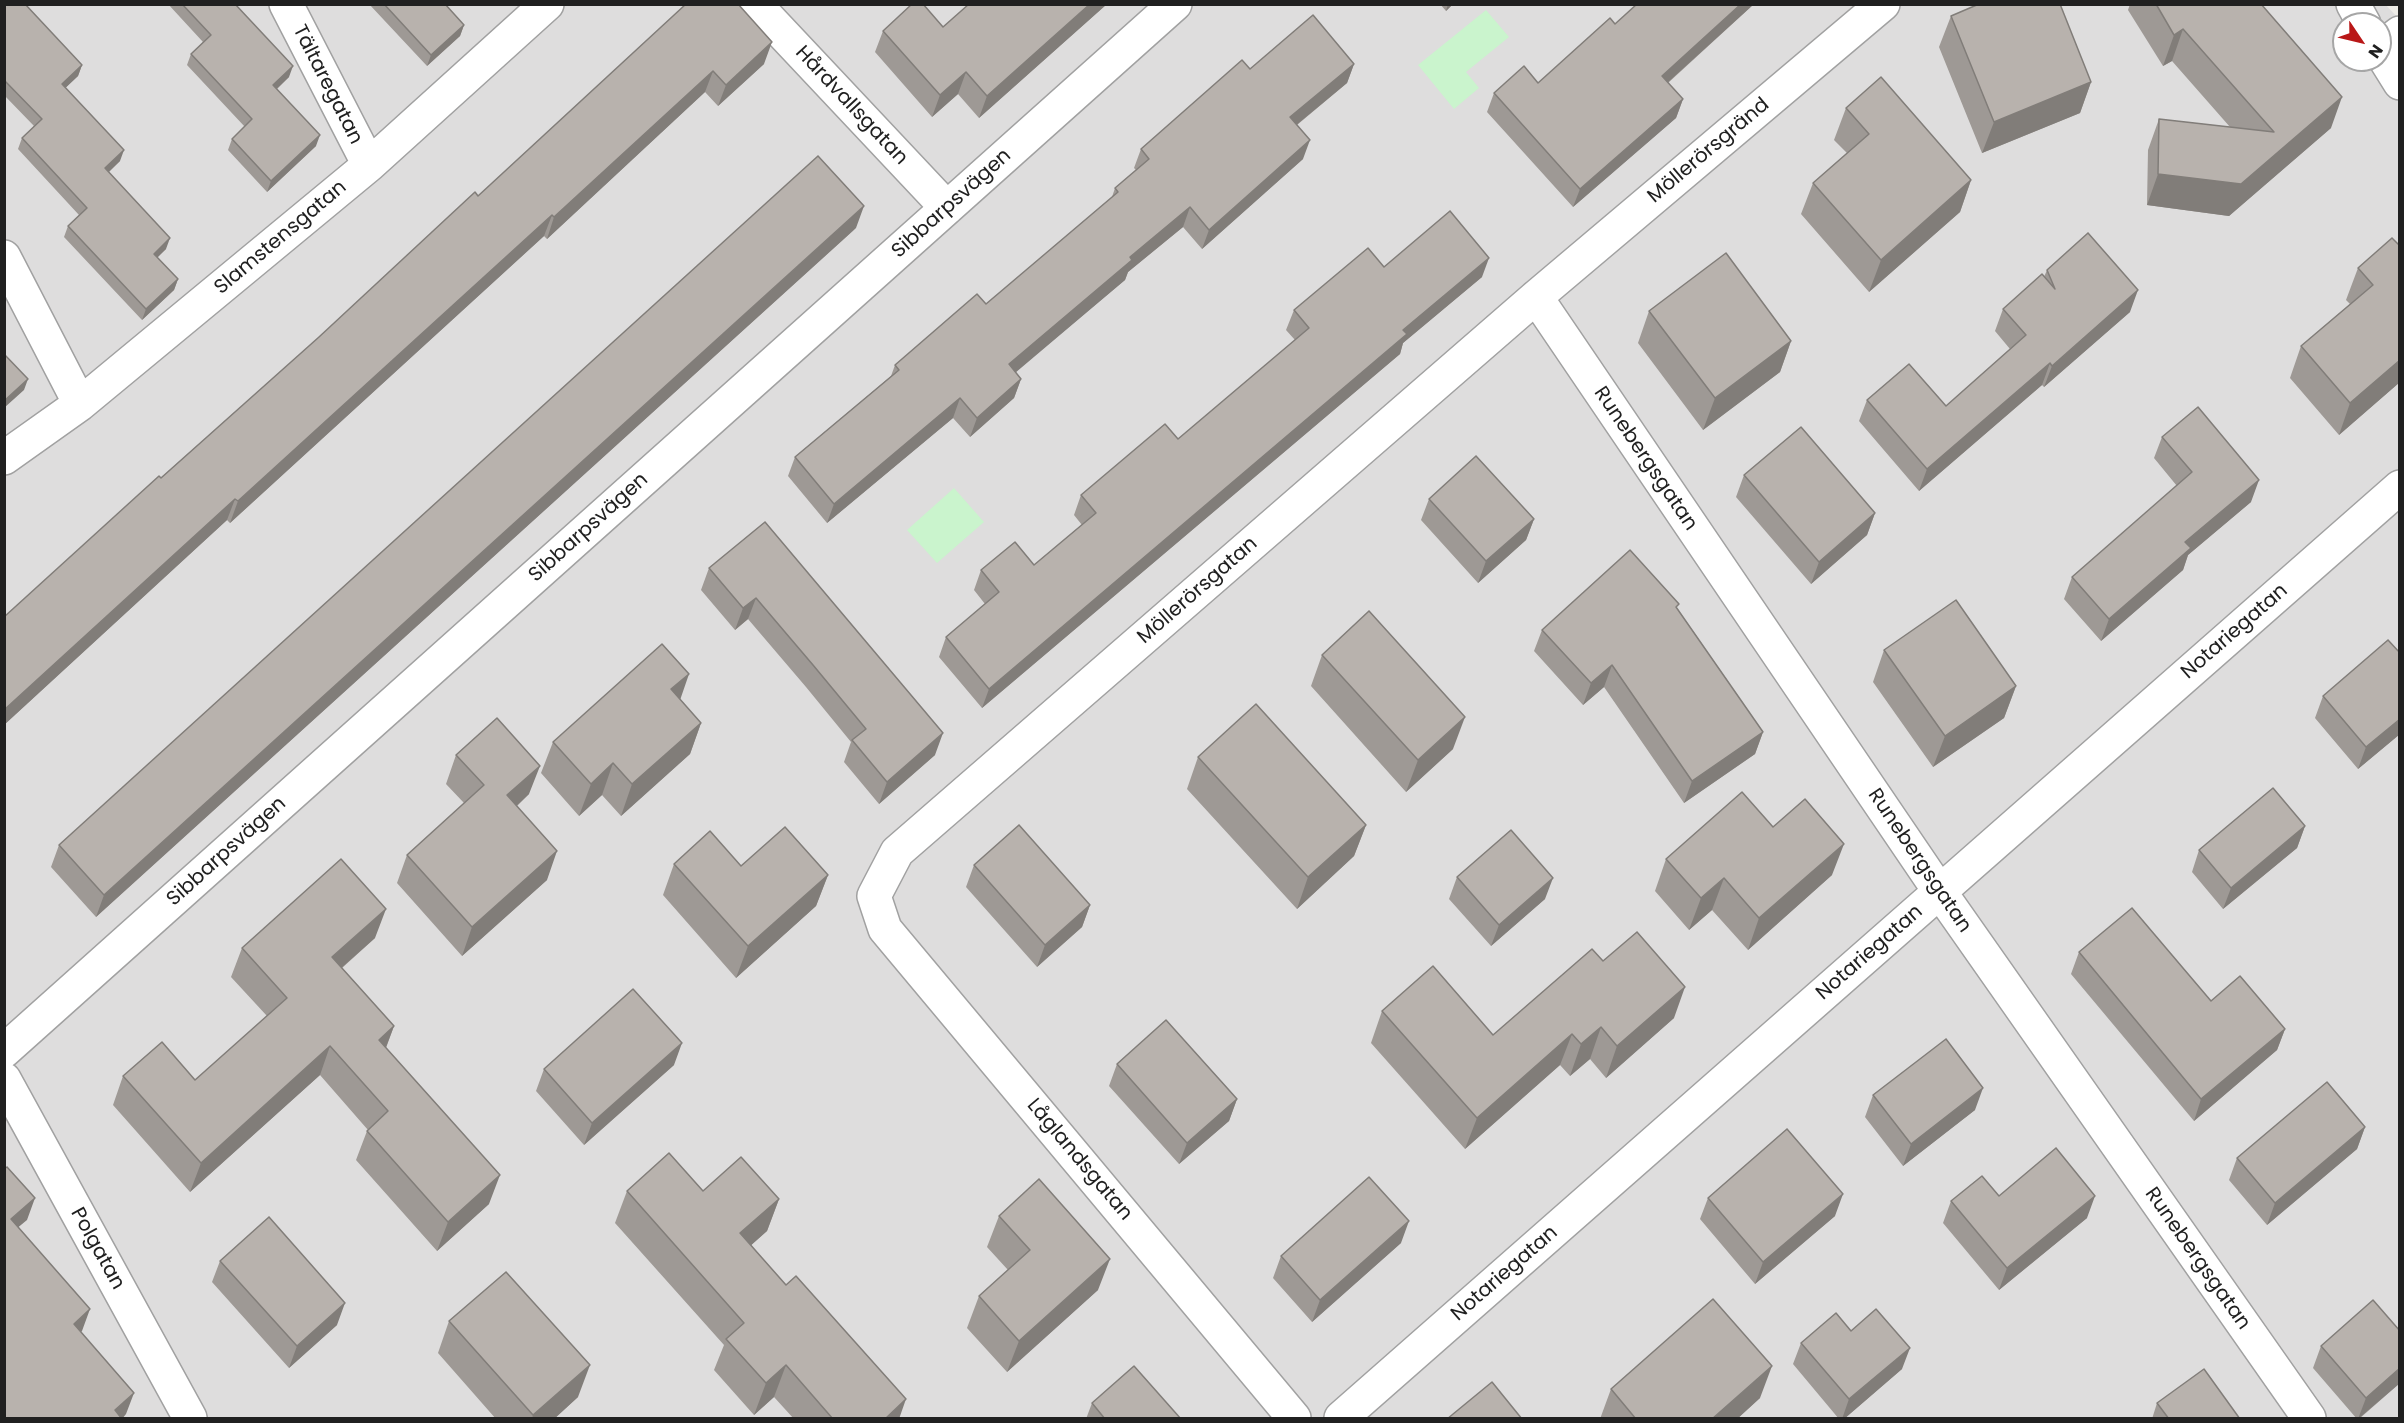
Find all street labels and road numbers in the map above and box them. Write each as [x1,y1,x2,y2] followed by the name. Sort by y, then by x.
[287,21,367,149] street label: Tältaregatan
[790,42,912,170] street label: Hårdvallsgatan
[1643,93,1775,209] street label: Möllerörsgränd
[887,144,1017,264] street label: Sibbarpsvägen
[210,176,352,300] street label: Slamstensgatan
[1588,383,1702,535] street label: Runebergsgatan
[524,468,654,588] street label: Sibbarpsvägen
[1133,532,1263,650] street label: Möllerörsgatan
[2177,579,2293,685] street label: Notariegatan
[1862,785,1976,937] street label: Runebergsgatan
[162,792,292,912] street label: Sibbarpsvägen
[1812,900,1928,1006] street label: Notariegatan
[1021,1094,1137,1226] street label: Låglandsgatan
[2139,1183,2255,1335] street label: Runebergsgatan
[65,1204,129,1294] street label: Polgatan
[1447,1221,1563,1327] street label: Notariegatan

